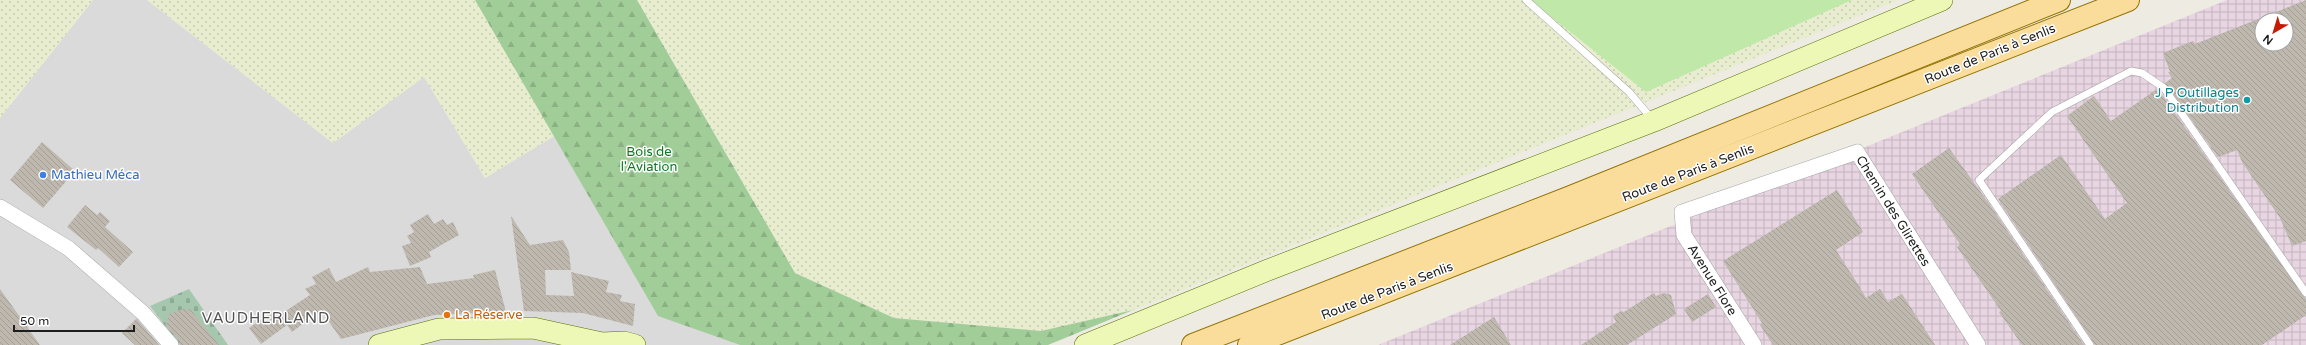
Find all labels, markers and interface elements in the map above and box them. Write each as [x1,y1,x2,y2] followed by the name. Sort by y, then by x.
[2254,12,2294,52] north arrow
[1922,20,2058,88] street label: Route de Paris à Senlis
[2261,32,2276,47] text: N
[2155,85,2239,116] place label: J P Outillages Distribution
[2242,95,2252,105] marker: J P Outillages Distribution
[1620,140,1756,206] street label: Route de Paris à Senlis
[621,144,677,175] park label: Bois de l'Aviation
[1852,153,1934,269] street label: Chemin des Glirettes
[51,167,139,183] place label: Mathieu Méca
[38,170,48,180] marker: Mathieu Méca
[1684,241,1740,319] street label: Avenue Flore
[1319,258,1455,324] street label: Route de Paris à Senlis
[14,307,134,333] scale bar
[455,307,523,323] place label: La Réserve
[202,309,330,327] district label: VAUDHERLAND
[442,310,452,320] marker: La Réserve
[20,314,49,328] text: 50 m

